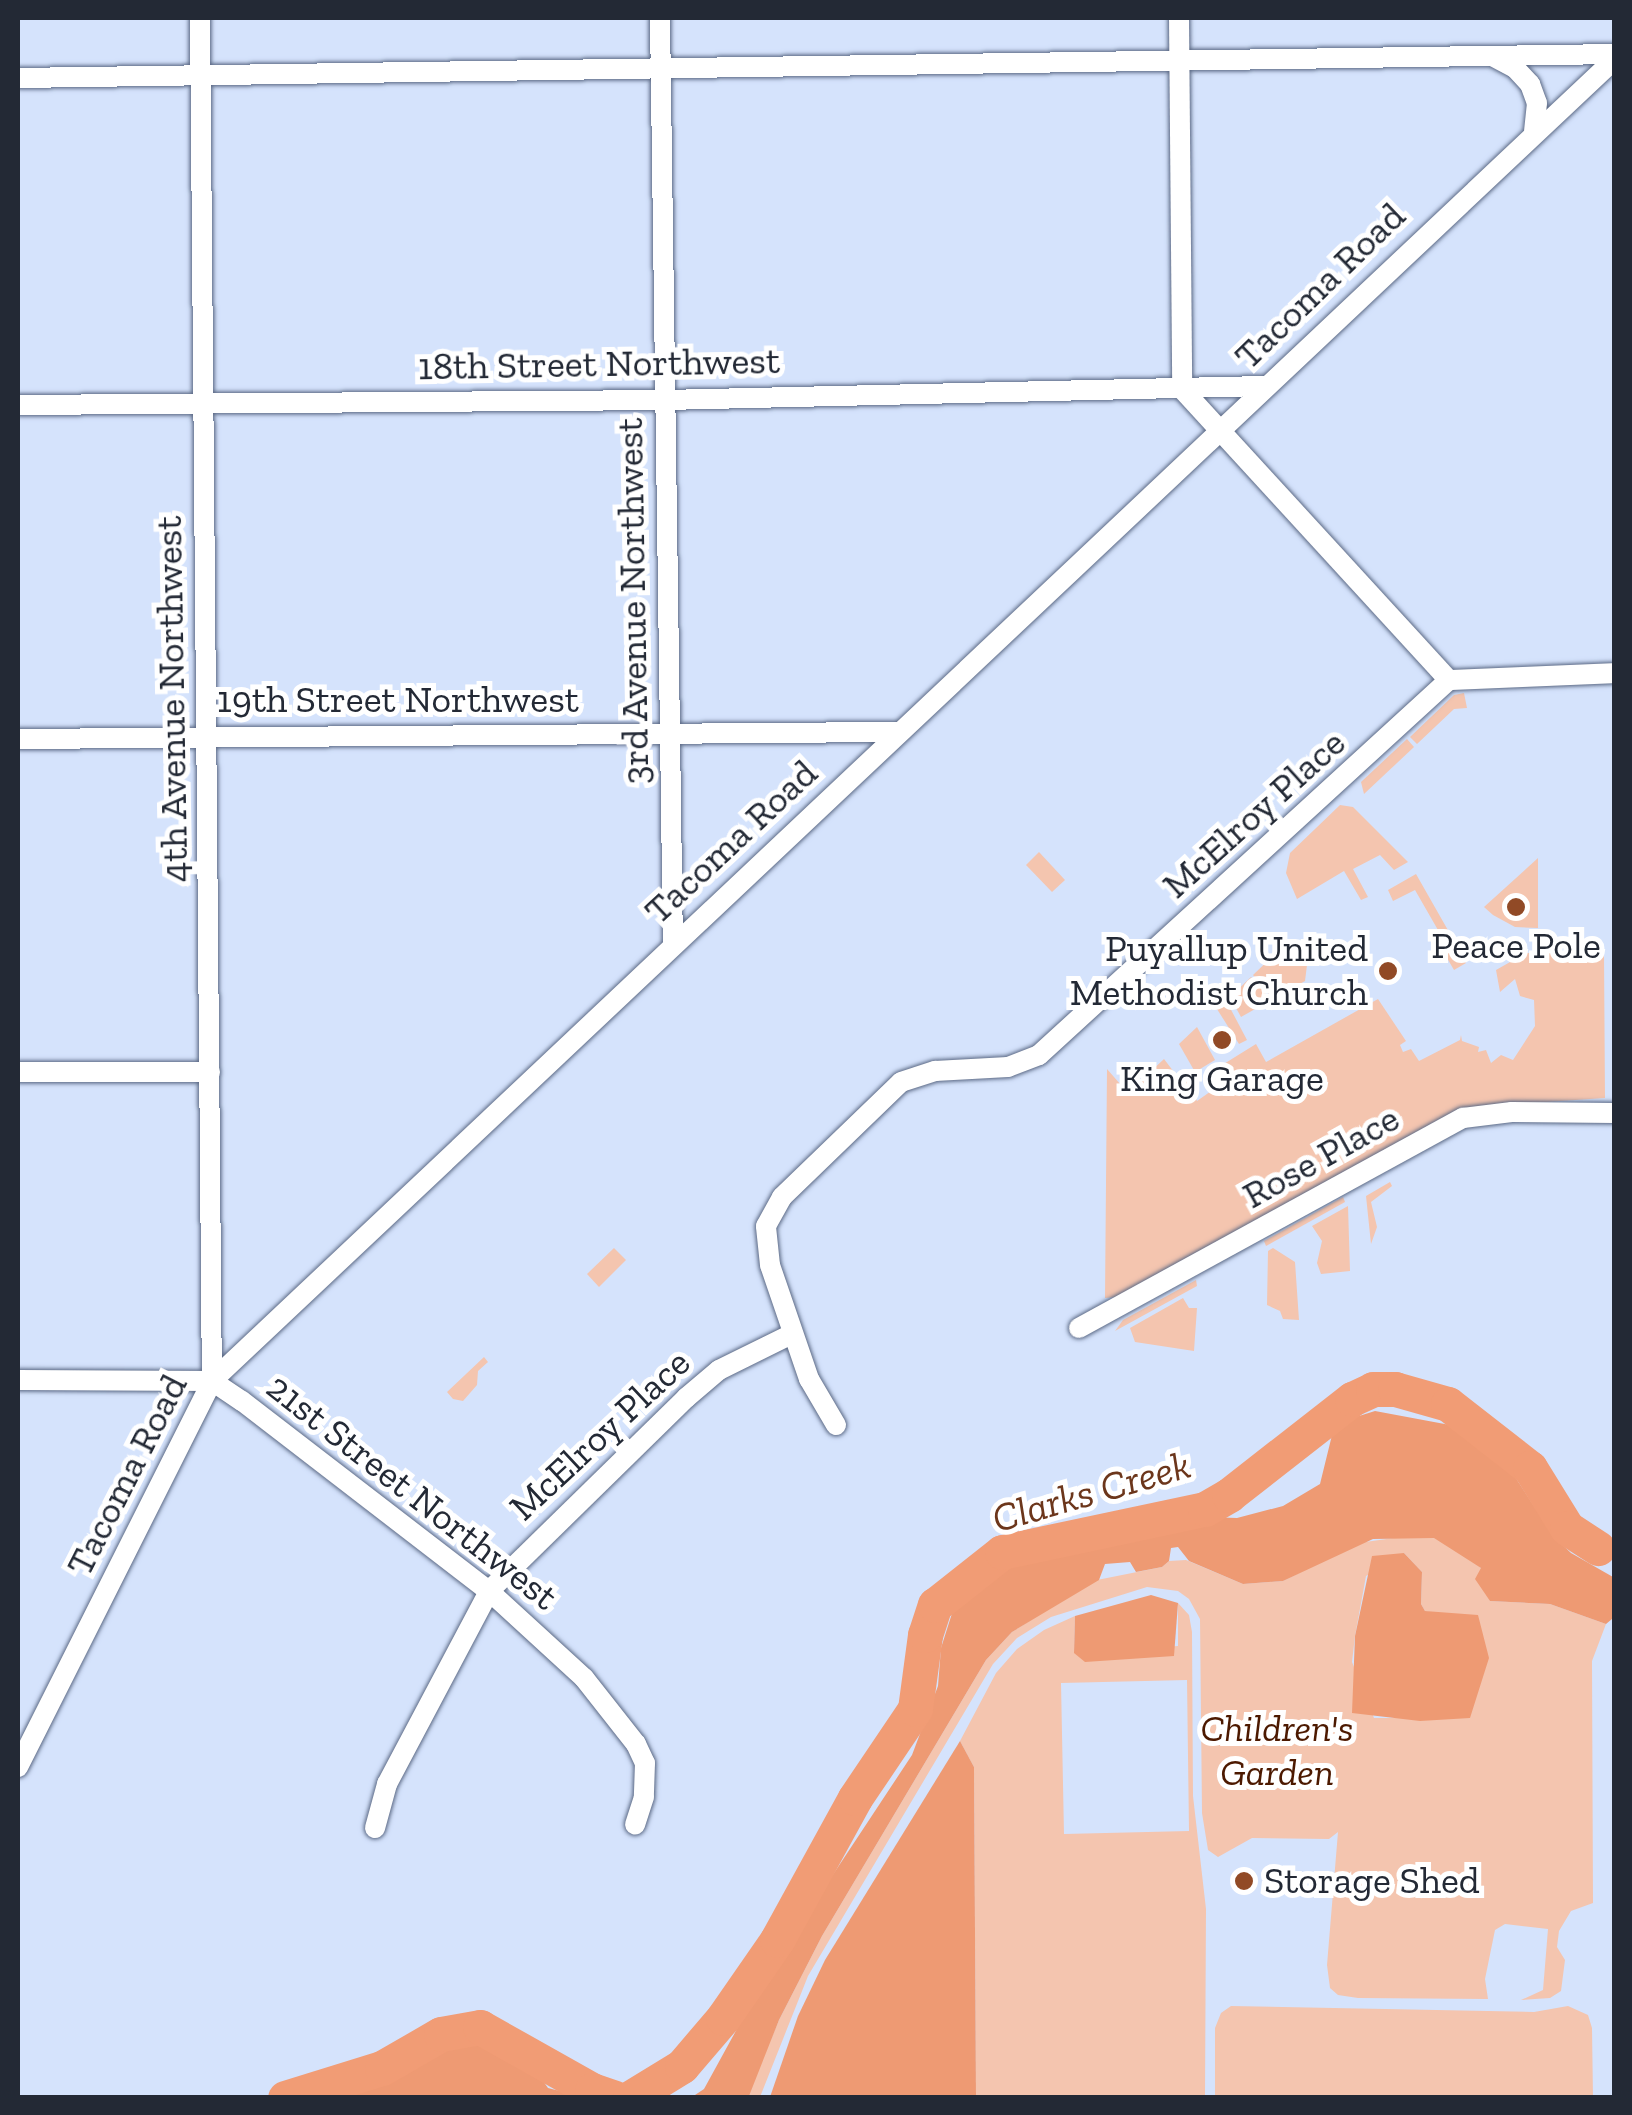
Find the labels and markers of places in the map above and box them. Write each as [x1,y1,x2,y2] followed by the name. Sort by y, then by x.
[1505,896,1527,918] marker: Peace Pole
[1431,923,1601,969] place label: Peace Pole
[1070,926,1368,1016] place label: Puyallup United Methodist Church
[1377,960,1399,982] marker: Puyallup United Methodist Church
[1211,1029,1233,1051] marker: King Garage
[1120,1056,1324,1102] place label: King Garage
[1264,1858,1480,1904] place label: Storage Shed
[1233,1870,1255,1892] marker: Storage Shed

